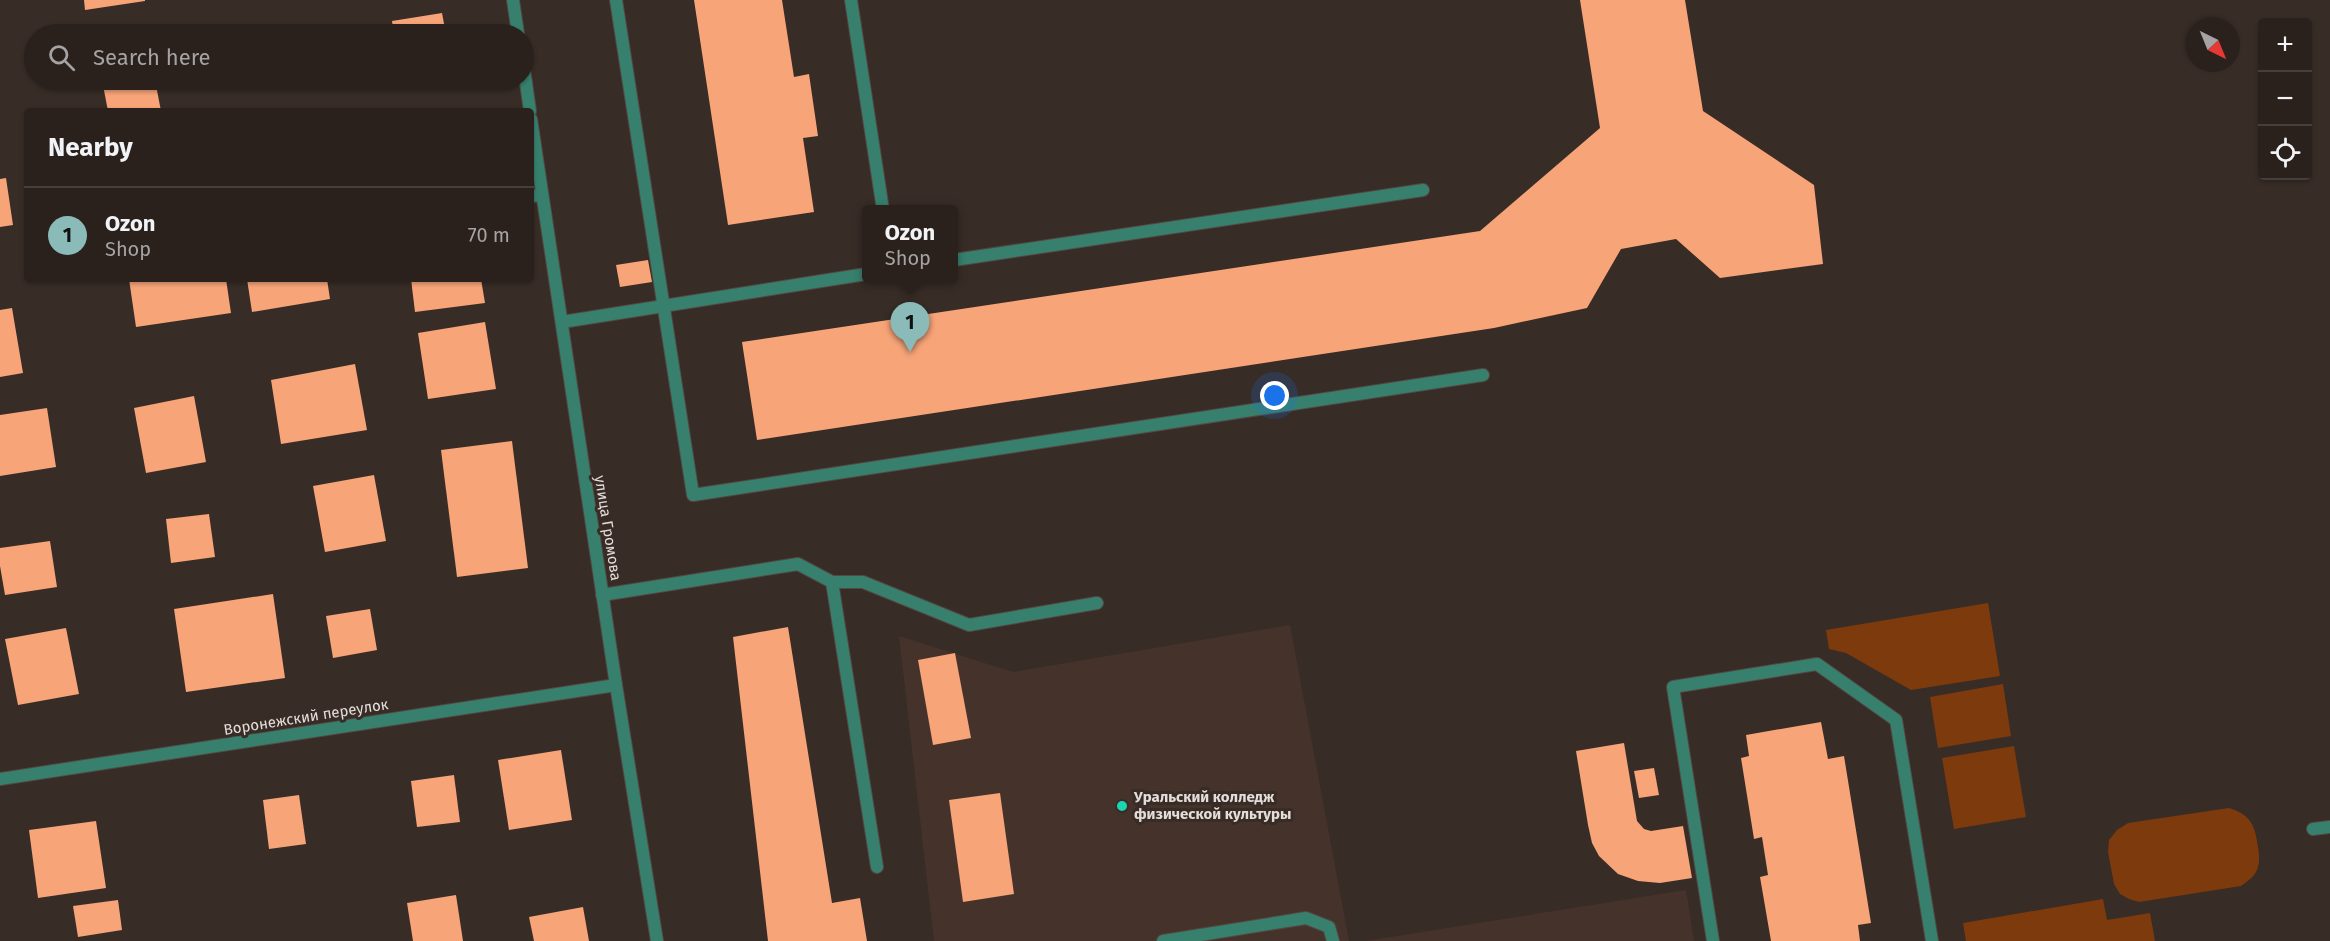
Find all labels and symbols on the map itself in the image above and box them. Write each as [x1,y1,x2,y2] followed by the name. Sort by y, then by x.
[2186,18,2240,72] north arrow
[890,302,930,352] pin: 1
[1260,381,1289,410] your location
[591,474,625,582] street label: улица Громова
[222,695,390,739] street label: Воронежский переулок
[1133,788,1291,823] place label: Уральский колледж физической культуры
[1115,799,1129,813] marker: Уральский колледж физической культуры

